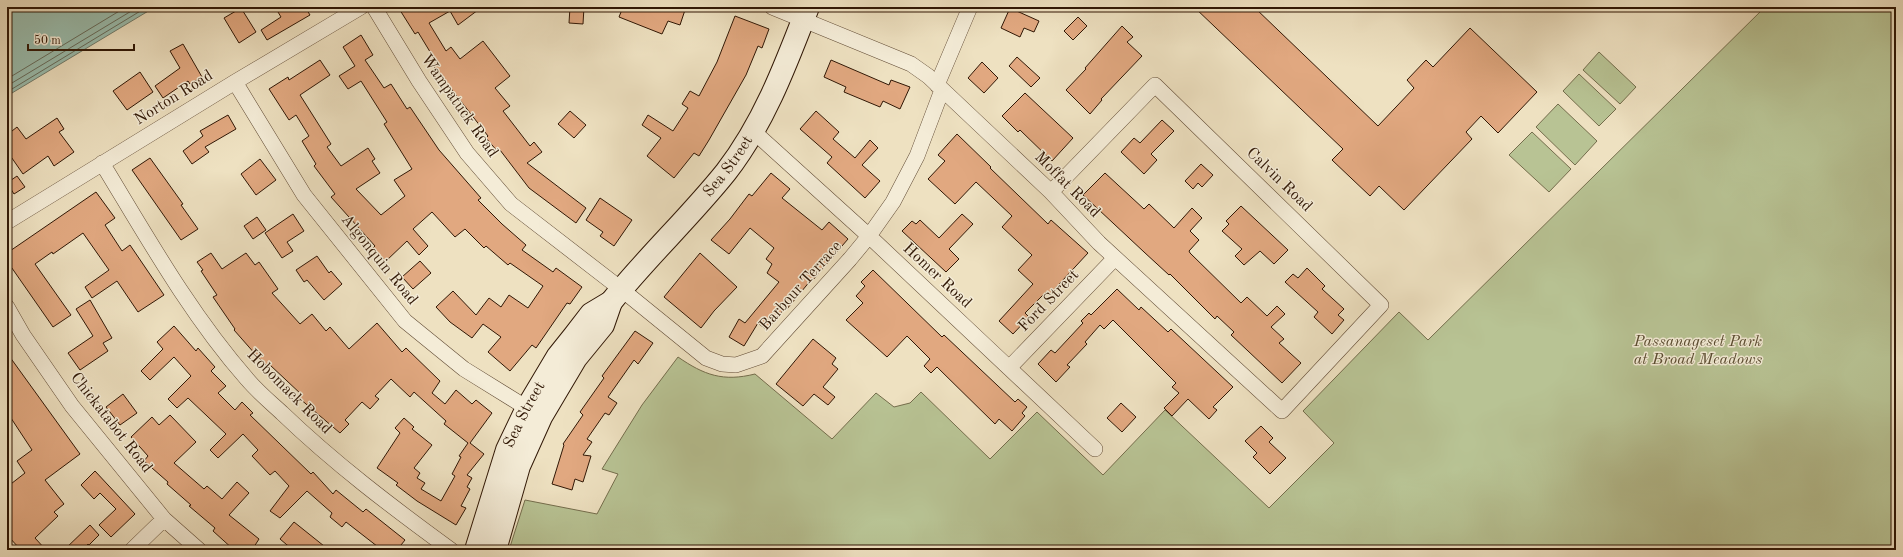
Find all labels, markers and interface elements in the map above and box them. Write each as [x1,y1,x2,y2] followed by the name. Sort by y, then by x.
[28,26,134,52] scale bar
[34,34,61,47] text: 50 m
[417,51,501,161] street label: Wampatuck Road
[132,68,216,128] street label: Norton Road
[700,133,757,200] street label: Sea Street
[1243,145,1315,215] street label: Calvin Road
[1031,149,1103,221] street label: Moffat Road
[338,212,420,308] street label: Algonquin Road
[757,238,845,334] street label: Barbour Terrace
[900,240,974,312] street label: Homer Road
[1016,267,1083,335] street label: Ford Street
[1633,334,1763,368] park label: Passanageset Park at Broad Meadows
[243,346,335,438] street label: Hobomack Road
[67,370,155,476] street label: Chickatabot Road
[501,379,549,451] street label: Sea Street

